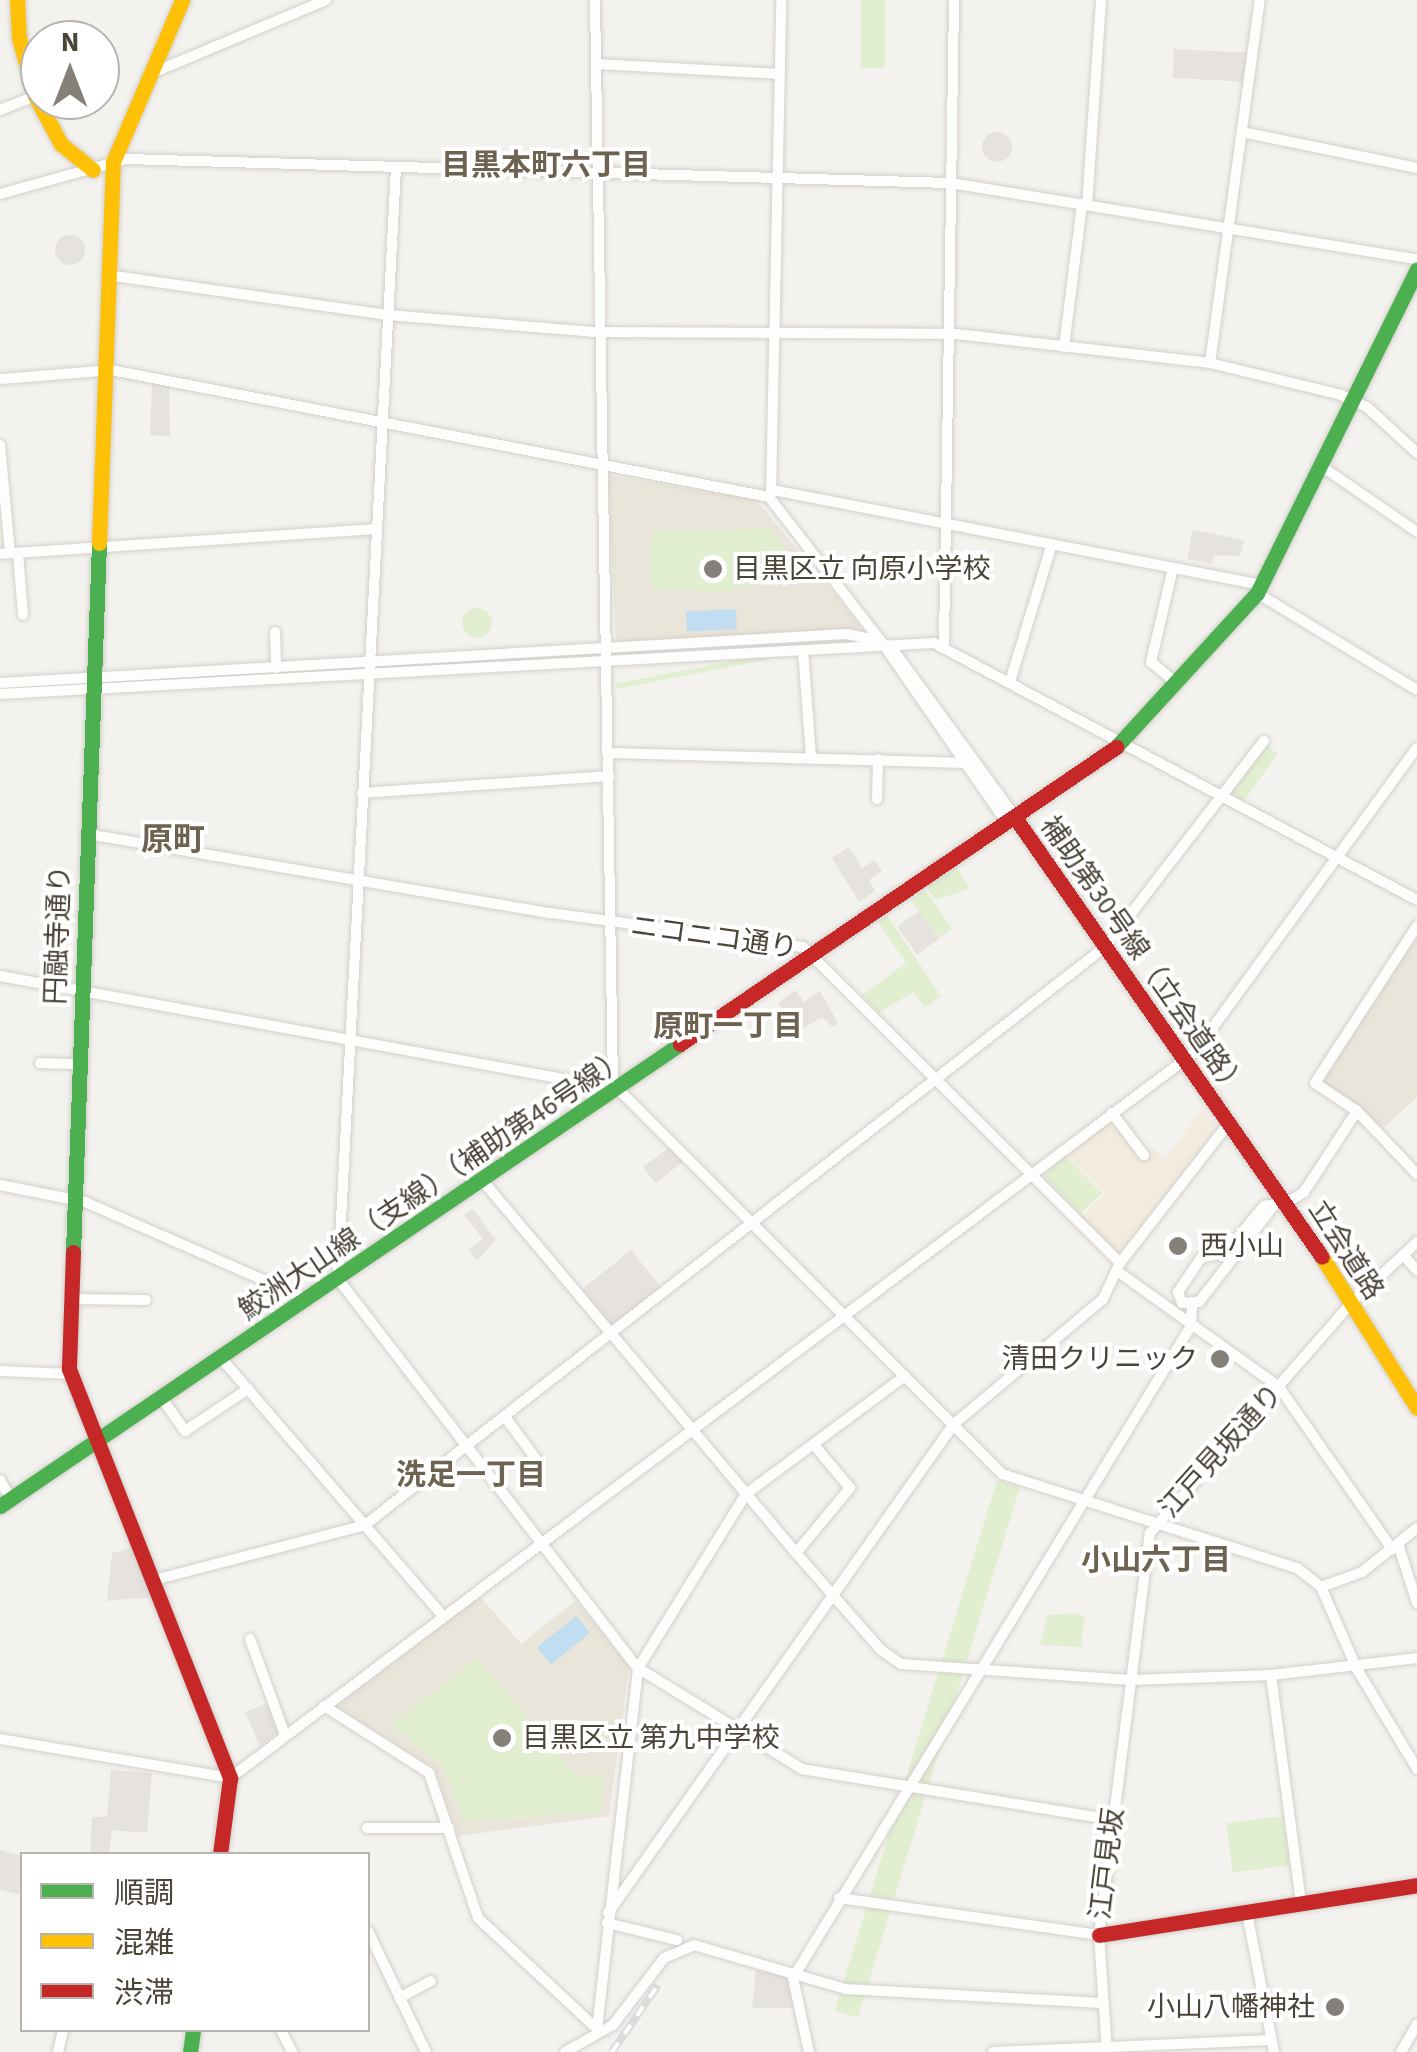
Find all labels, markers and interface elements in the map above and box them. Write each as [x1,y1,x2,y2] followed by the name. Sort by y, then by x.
[20,20,120,120] north arrow
[61,22,79,62] text: N
[441,148,651,184] district label: 目黒本町六丁目
[733,552,991,586] place label: 目黒区立 向原小学校
[702,558,724,580] marker: 目黒区立 向原小学校
[1033,810,1253,1104] street label: 補助第30号線（立会道路）
[141,821,205,859] district label: 原町
[39,864,77,1006] street label: 円融寺通り
[628,909,800,965] street label: ニコニコ通り
[653,1009,803,1045] district label: 原町一丁目
[232,1041,634,1327] street label: 鮫洲大山線（支線）（補助第46号線）
[1301,1194,1391,1306] street label: 立会道路
[1200,1229,1284,1263] place label: 西小山
[1165,1233,1191,1259] marker: 西小山
[1002,1342,1198,1376] place label: 清田クリニック
[1207,1346,1233,1372] marker: 清田クリニック
[1152,1377,1290,1525] street label: 江戸見坂通り
[396,1458,546,1494] district label: 洗足一丁目
[1081,1543,1231,1579] district label: 小山六丁目
[522,1721,780,1755] place label: 目黒区立 第九中学校
[491,1727,513,1749] marker: 目黒区立 第九中学校
[1084,1806,1130,1922] street label: 江戸見坂
[20,1852,370,2032] legend
[114,1872,174,1915] text: 順調
[114,1922,174,1965] text: 混雑
[114,1972,174,2015] text: 渋滞
[1147,1990,1315,2024] place label: 小山八幡神社
[1324,1996,1346,2018] marker: 小山八幡神社

